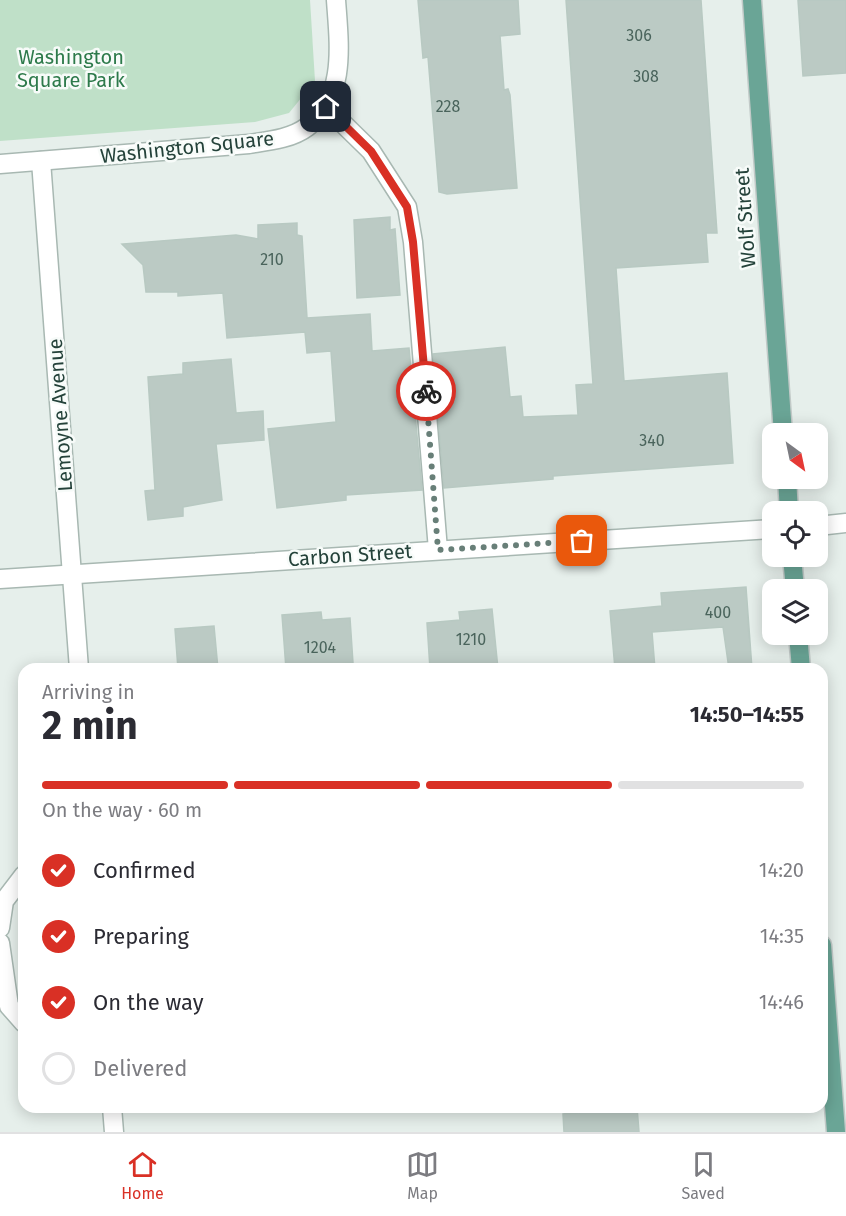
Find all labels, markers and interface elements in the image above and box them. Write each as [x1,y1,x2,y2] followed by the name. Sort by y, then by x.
[626,26,652,45] house number: 306
[17,45,126,92] park label: Washington Square Park
[633,67,659,86] house number: 308
[300,81,351,132] pin
[309,90,342,123] icon: home
[436,97,461,116] house number: 228
[99,126,275,168] street label: Washington Square
[729,166,760,269] street label: Wolf Street
[260,250,284,269] house number: 210
[43,338,77,492] street label: Lemoyne Avenue
[396,361,456,421] courier
[410,375,443,408] icon: bike
[762,423,828,489] north arrow
[762,423,828,645] map controls
[639,431,665,450] house number: 340
[762,501,828,567] button: locate
[556,515,607,566] pin
[565,524,598,557] icon: bag
[287,539,414,571] street label: Carbon Street
[762,579,828,645] button: layers
[705,603,731,622] house number: 400
[456,630,486,649] house number: 1210
[304,638,337,657] house number: 1204
[42,680,135,704] text: Arriving in
[690,701,804,728] text: 14:50–14:55
[42,703,138,749] text: 2 min
[42,798,202,822] text: On the way · 60 m
[42,854,75,887] icon: check
[93,857,196,884] text: Confirmed
[759,858,804,882] text: 14:20
[42,920,75,953] icon: check
[93,923,189,950] text: Preparing
[760,924,804,948] text: 14:35
[42,986,75,1019] icon: check
[93,989,204,1016] text: On the way
[759,990,804,1014] text: 14:46
[93,1055,188,1082] text: Delivered
[121,1148,164,1203] tab: Home
[406,1148,439,1203] tab: Map
[682,1148,725,1203] tab: Saved

